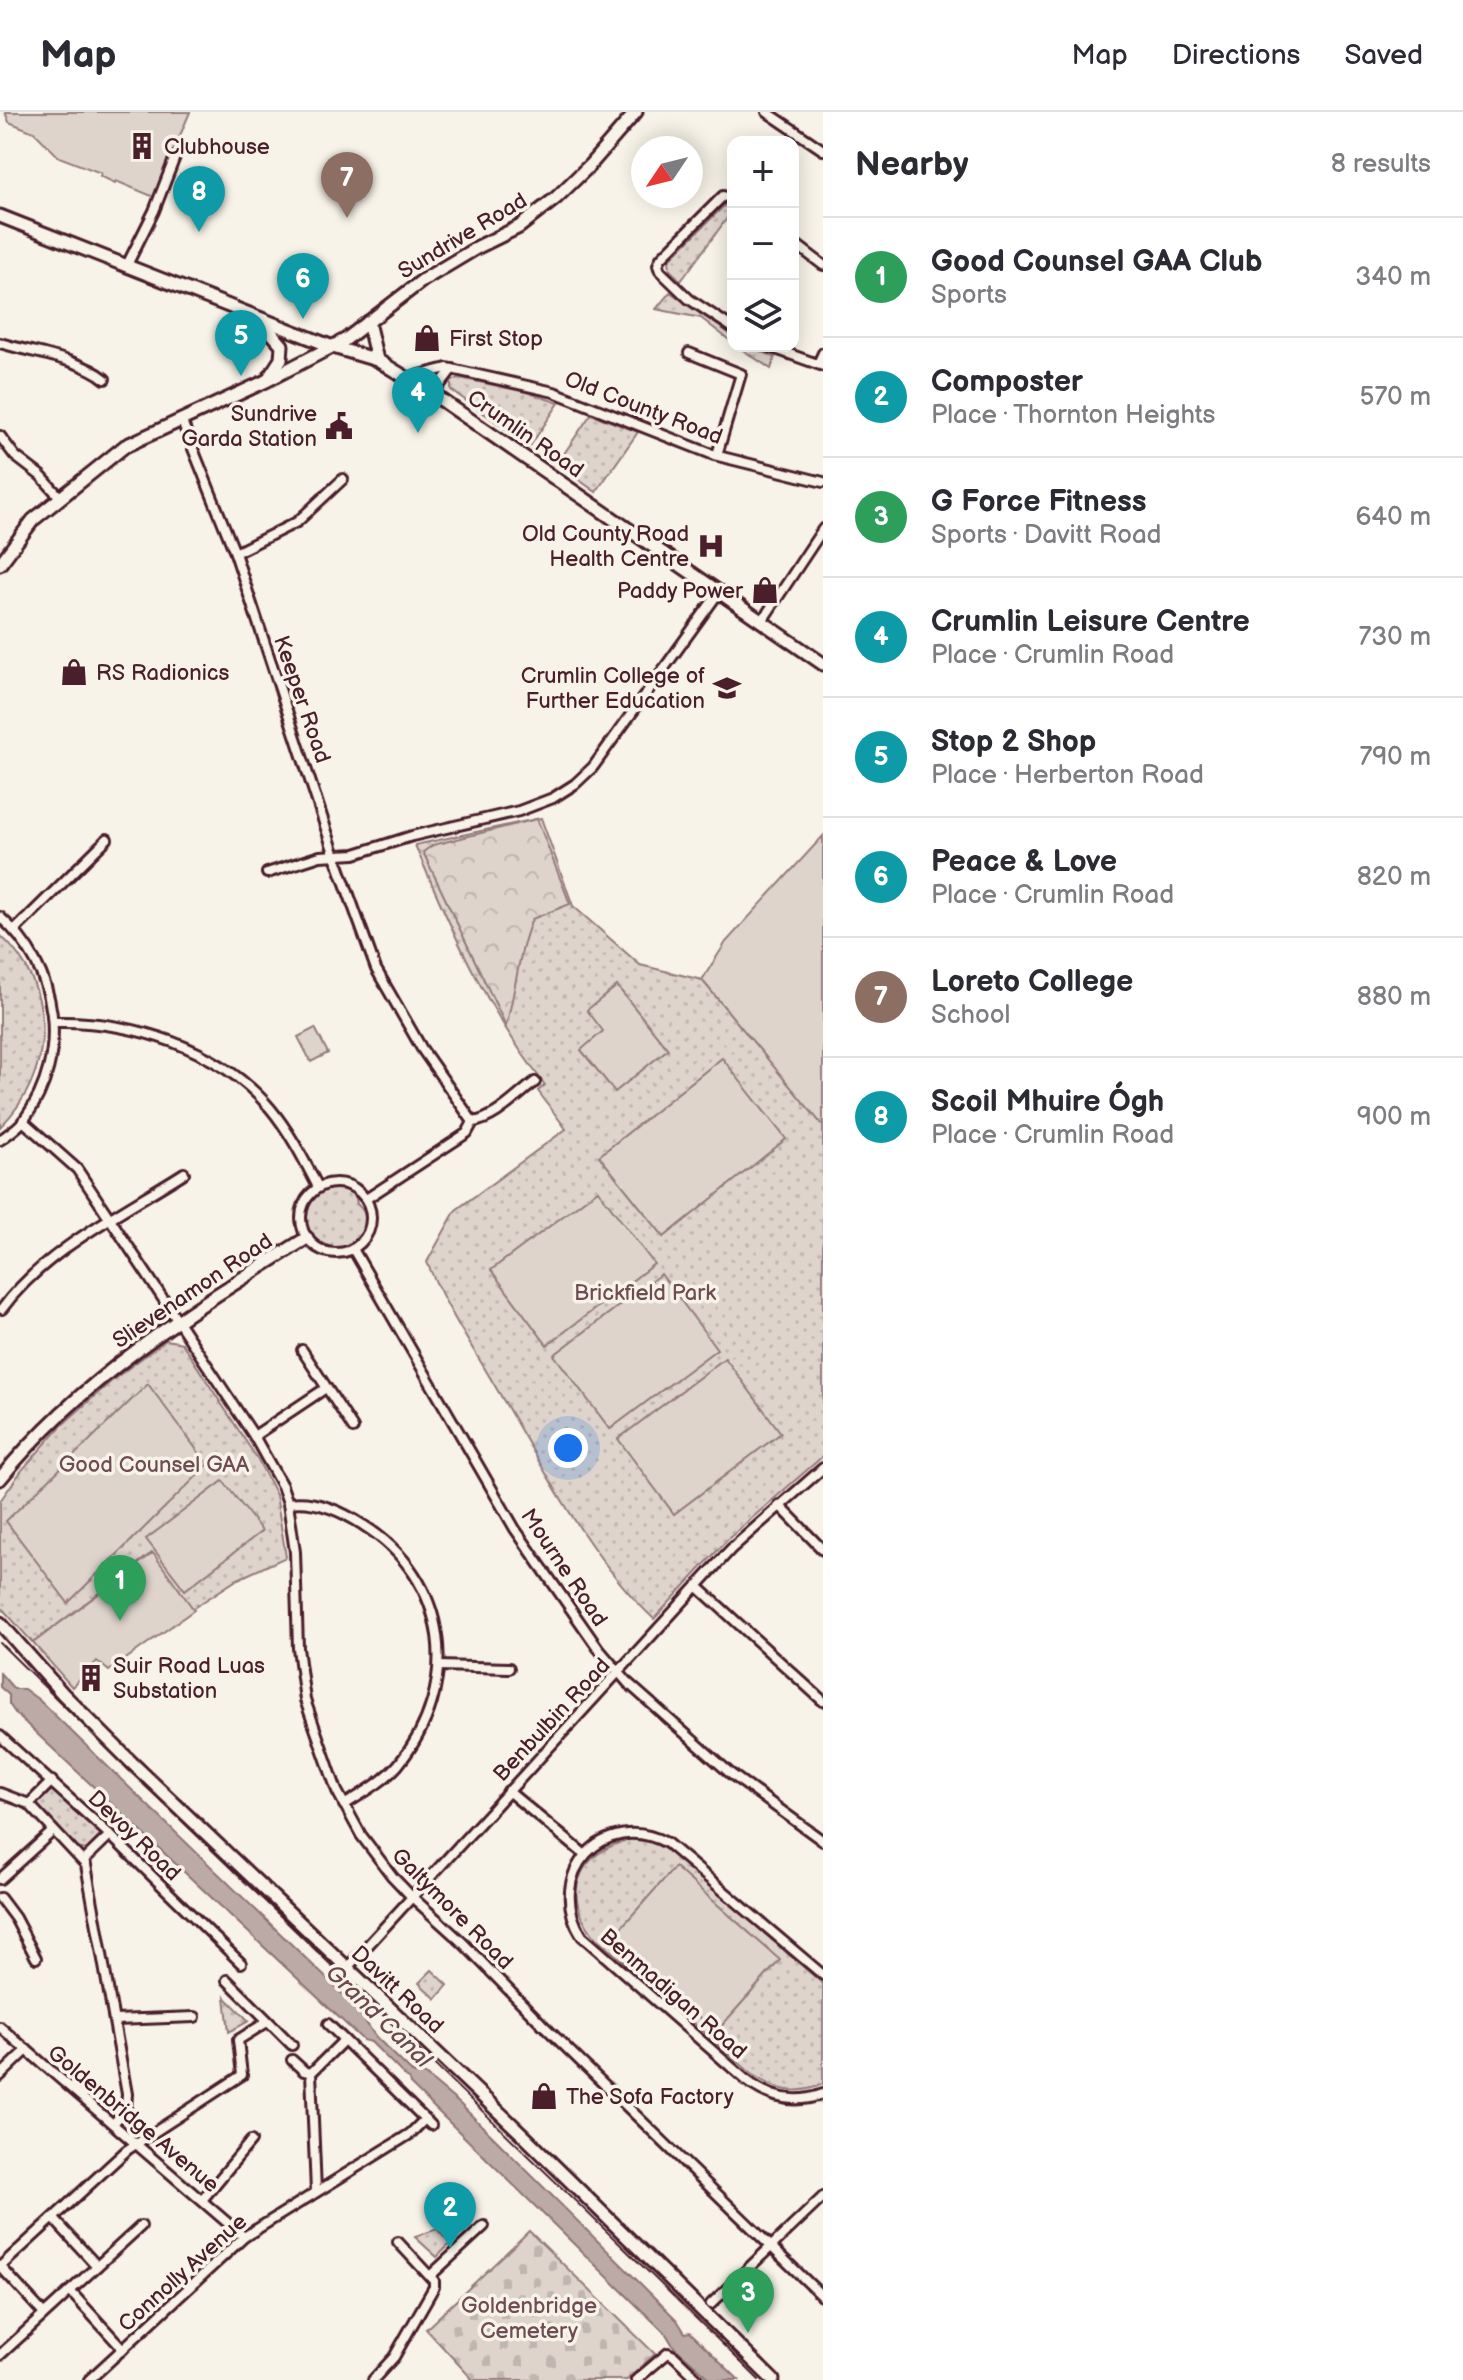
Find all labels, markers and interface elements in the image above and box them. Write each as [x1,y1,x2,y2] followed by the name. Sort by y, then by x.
[40,33,116,78] text: Map
[1071,39,1128,72] text: Map
[1172,39,1300,72] text: Directions
[1344,39,1423,72] text: Saved
[127,131,157,161] building icon: Clubhouse
[164,134,270,161] place label: Clubhouse
[631,136,703,208] north arrow
[727,136,799,352] map controls
[727,136,799,208] button: +
[855,144,969,185] text: Nearby
[1331,149,1431,180] text: 8 results
[321,152,373,218] pin: 7
[173,166,225,232] pin: 8
[394,187,532,285] street label: Sundrive Road
[727,208,799,280] button: −
[931,244,1263,280] text: Good Counsel GAA Club
[277,253,329,319] pin: 6
[876,262,886,293] text: 1
[1355,262,1431,293] text: 340 m
[727,280,799,352] button: layers
[931,280,1007,311] text: Sports
[215,310,267,376] pin: 5
[412,323,442,353] shop icon: First Stop
[449,326,543,353] place label: First Stop
[931,364,1083,400] text: Composter
[561,366,726,451] street label: Old County Road
[392,367,444,433] pin: 4
[873,382,889,413] text: 2
[1360,382,1431,413] text: 570 m
[462,384,588,484] street label: Crumlin Road
[931,400,1215,431] text: Place · Thornton Heights
[181,401,317,453] place label: Sundrive Garda Station
[324,411,354,441] public building icon: Sundrive Garda Station
[931,484,1147,520] text: G Force Fitness
[873,502,889,533] text: 3
[1355,502,1431,533] text: 640 m
[931,520,1162,551] text: Sports · Davitt Road
[522,521,689,573] place label: Old County Road Health Centre
[696,531,726,561] hospital icon: Old County Road Health Centre
[750,575,780,605] shop icon: Paddy Power
[617,578,744,605] place label: Paddy Power
[931,604,1250,640] text: Crumlin Leisure Centre
[873,622,889,653] text: 4
[1358,622,1431,653] text: 730 m
[267,632,336,767] street label: Keeper Road
[931,640,1174,671] text: Place · Crumlin Road
[59,657,89,687] shop icon: RS Radionics
[96,660,229,687] place label: RS Radionics
[521,663,705,715] place label: Crumlin College of Further Education
[712,673,742,703] school or university icon: Crumlin College of Further Education
[931,724,1096,760] text: Stop 2 Shop
[873,742,889,773] text: 5
[1359,742,1431,773] text: 790 m
[931,760,1204,791] text: Place · Herberton Road
[931,844,1117,880] text: Peace & Love
[873,862,889,893] text: 6
[1357,862,1431,893] text: 820 m
[931,880,1174,911] text: Place · Crumlin Road
[931,964,1133,1000] text: Loreto College
[874,982,888,1013] text: 7
[1357,982,1431,1013] text: 880 m
[931,1000,1010,1031] text: School
[931,1084,1164,1120] text: Scoil Mhuire Ógh
[873,1102,889,1133] text: 8
[1357,1102,1431,1133] text: 900 m
[931,1120,1174,1151] text: Place · Crumlin Road
[108,1228,278,1355] street label: Slievenamon Road
[574,1280,716,1307] park label: Brickfield Park
[548,1428,588,1468] your location
[59,1452,250,1479] park label: Good Counsel GAA
[515,1504,613,1632] street label: Mourne Road
[94,1555,146,1621] pin: 1
[113,1653,265,1705] place label: Suir Road Luas Substation
[488,1653,616,1787] street label: Benbulbin Road
[76,1663,106,1693] building icon: Suir Road Luas Substation
[82,1785,186,1887] street label: Devoy Road
[385,1843,518,1976] street label: Galtymore Road
[594,1923,752,2065] street label: Benmadigan Road
[345,1940,449,2040] street label: Davitt Road
[319,1959,439,2075] water label: Grand Canal
[42,2039,224,2199] street label: Goldenbridge Avenue
[529,2081,559,2111] shop icon: The Sofa Factory
[566,2084,734,2111] place label: The Sofa Factory
[424,2182,476,2248] pin: 2
[113,2208,253,2338] street label: Connolly Avenue
[722,2267,774,2333] pin: 3
[461,2293,597,2345] park label: Goldenbridge Cemetery

